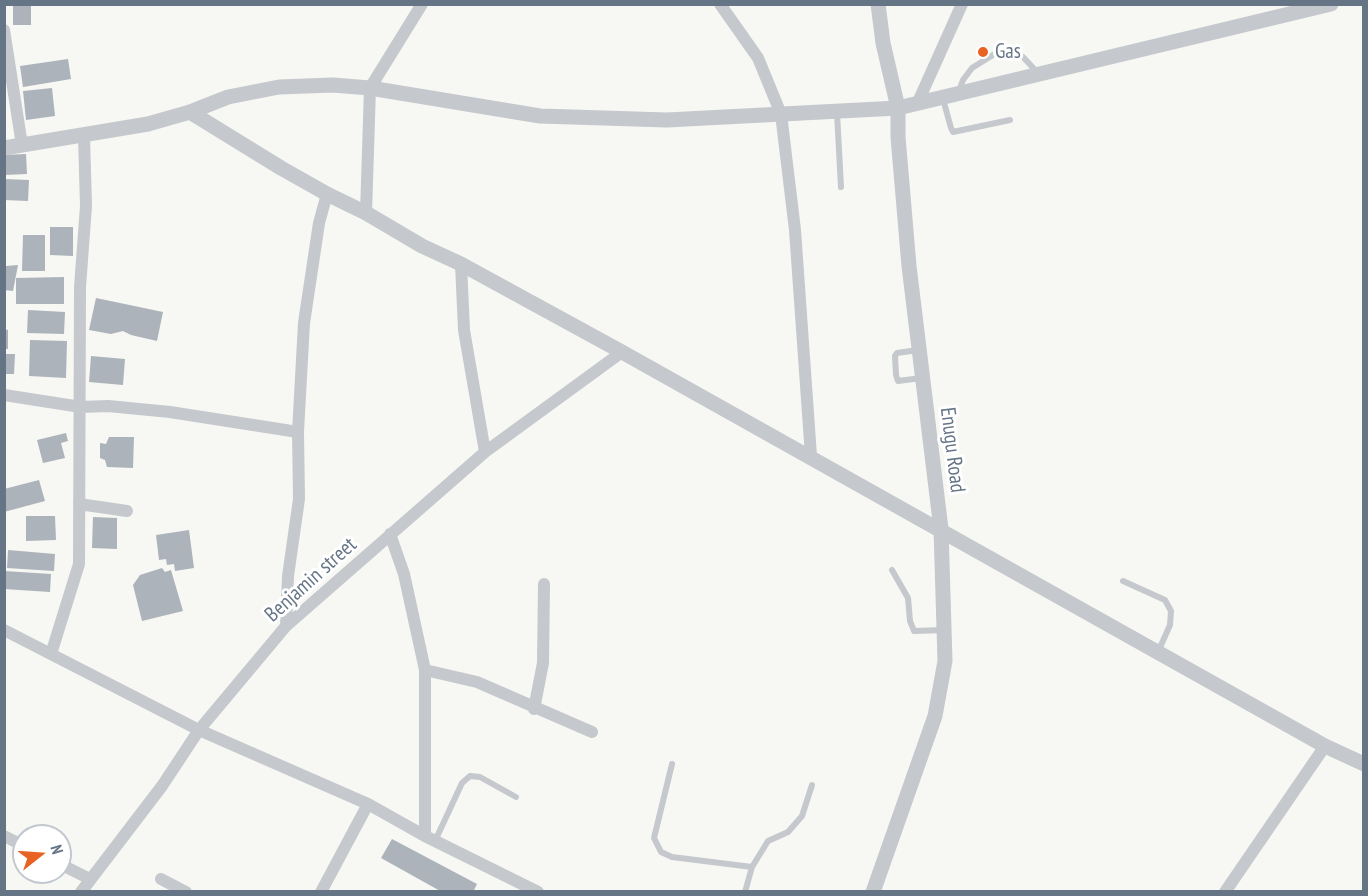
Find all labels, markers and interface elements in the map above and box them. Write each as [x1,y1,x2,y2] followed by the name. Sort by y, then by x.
[995,39,1021,65] place label: Gas
[976,45,990,59] marker: Gas
[934,406,970,494] street label: Enugu Road
[260,532,362,628] street label: Benjamin street
[12,824,72,884] north arrow
[46,842,68,856] text: N

